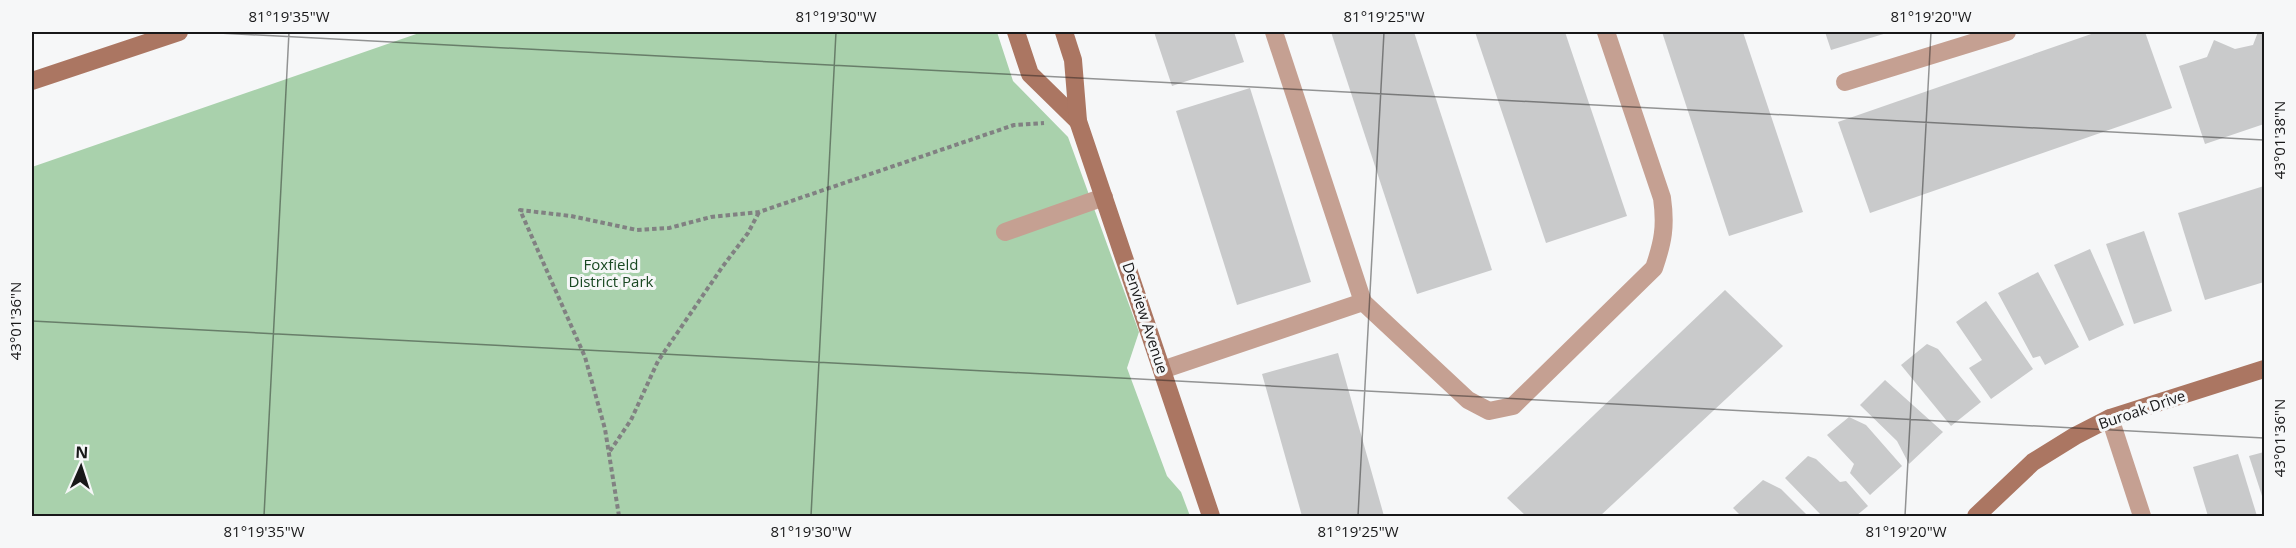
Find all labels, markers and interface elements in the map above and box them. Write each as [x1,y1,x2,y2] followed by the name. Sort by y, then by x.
[249,6,330,26] text: 81°19'35"W
[796,6,877,26] text: 81°19'30"W
[1344,6,1425,26] text: 81°19'25"W
[1891,6,1972,26] text: 81°19'20"W
[2269,101,2289,179] text: 43°01'38"N
[569,254,654,291] park label: Foxfield District Park
[1119,259,1173,376] street label: Denview Avenue
[5,282,25,360] text: 43°01'36"N
[2095,385,2188,433] street label: Buroak Drive
[2269,399,2289,477] text: 43°01'36"N
[51,437,111,497] north arrow
[75,441,89,463] text: N
[224,521,305,541] text: 81°19'35"W
[771,521,852,541] text: 81°19'30"W
[1318,521,1399,541] text: 81°19'25"W
[1866,521,1947,541] text: 81°19'20"W

